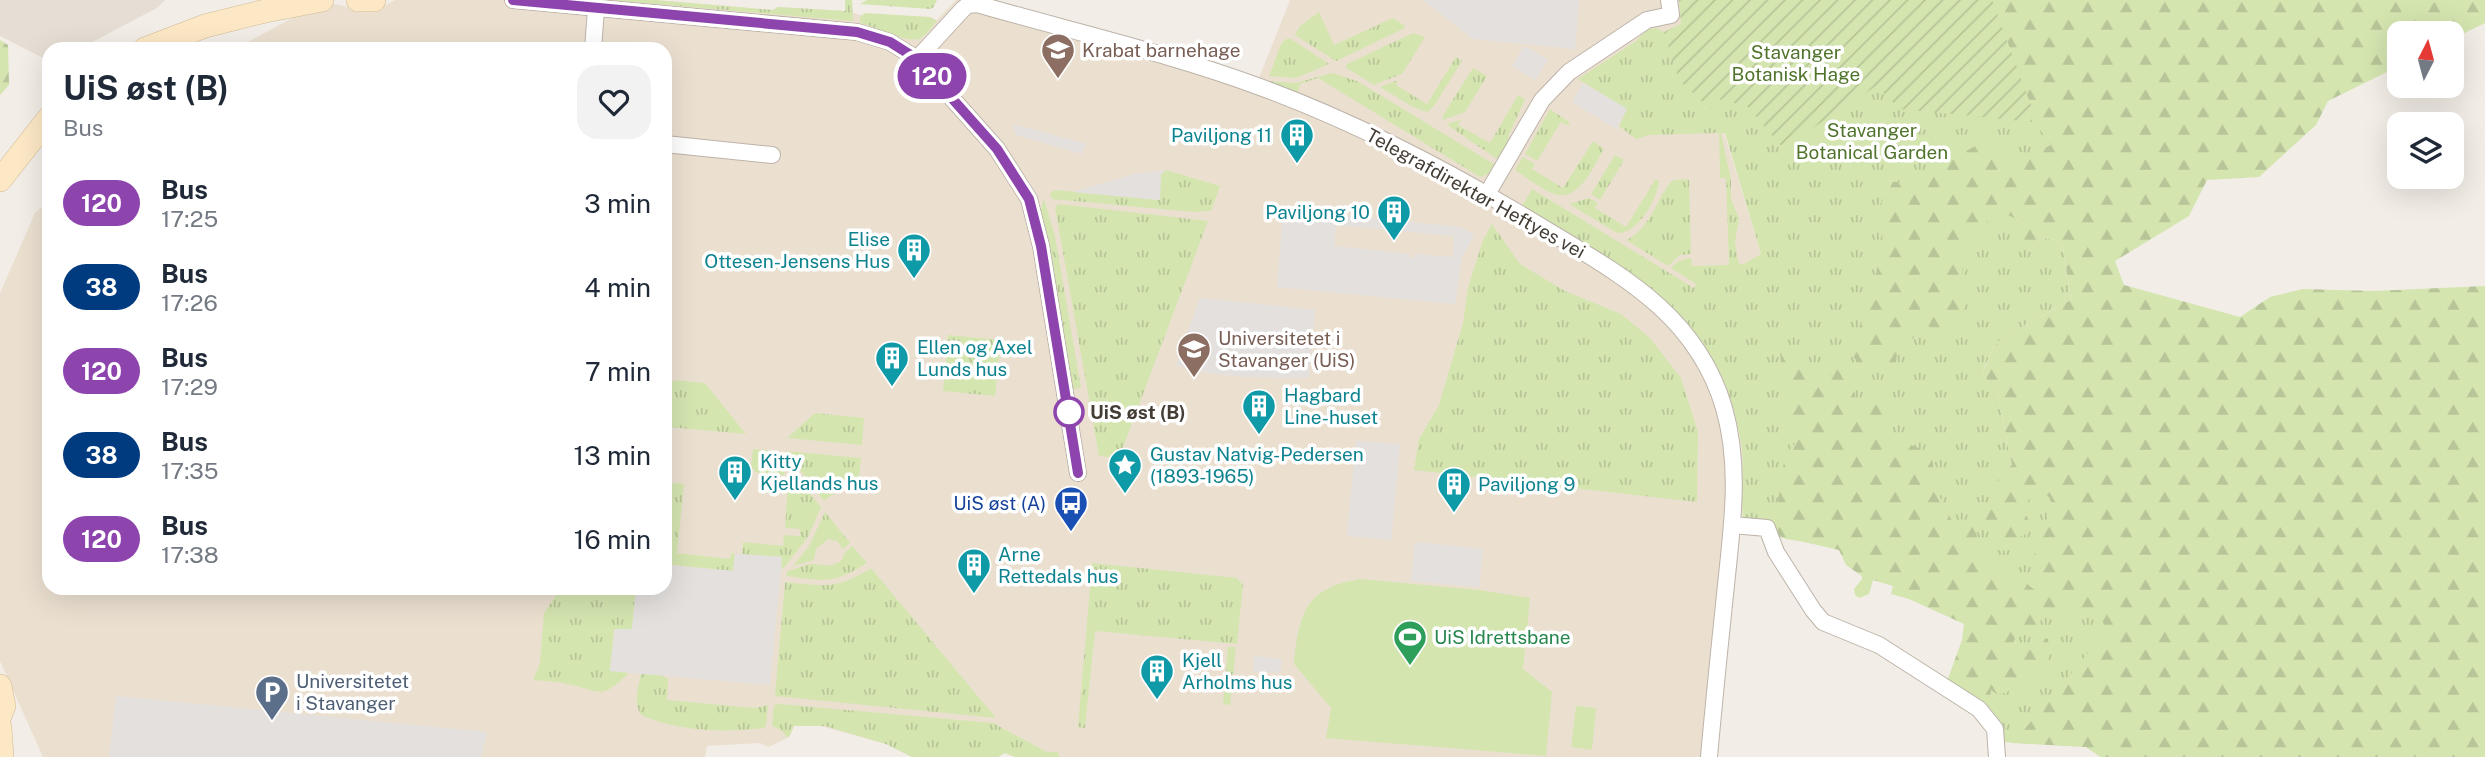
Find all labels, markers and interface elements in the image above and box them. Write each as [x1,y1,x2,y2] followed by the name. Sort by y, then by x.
[2387,21,2464,98] north arrow
[2387,21,2464,189] map controls
[1039,31,1077,80] school or university icon: Krabat barnehage
[1082,39,1240,61] place label: Krabat barnehage
[1732,41,1860,85] park label: Stavanger Botanisk Hage
[892,53,972,99] line badge: 120
[912,62,952,90] text: 120
[577,65,651,139] button: heart
[63,69,229,107] text: UiS øst (B)
[2387,112,2464,189] button: layers
[63,114,103,141] text: Bus
[1278,116,1316,165] building icon: Paviljong 11
[1796,119,1948,163] park label: Stavanger Botanical Garden
[1171,124,1272,146] place label: Paviljong 11
[1363,124,1589,262] street label: Telegrafdirektør Heftyes vei
[161,174,208,205] text: Bus
[584,188,651,219] text: 3 min
[81,189,122,217] text: 120
[1375,193,1413,242] building icon: Paviljong 10
[1265,201,1370,223] place label: Paviljong 10
[161,205,218,232] text: 17:25
[704,228,890,272] place label: Elise Ottesen-Jensens Hus
[895,231,933,280] building icon: Elise Ottesen-Jensens Hus
[161,258,208,289] text: Bus
[584,272,651,303] text: 4 min
[86,273,118,301] text: 38
[161,289,218,316] text: 17:26
[1218,327,1355,371] place label: Universitetet i Stavanger (UiS)
[1175,330,1213,379] school or university icon: Universitetet i Stavanger (UiS)
[917,336,1033,380] place label: Ellen og Axel Lunds hus
[873,339,911,388] building icon: Ellen og Axel Lunds hus
[161,342,208,373] text: Bus
[585,356,651,387] text: 7 min
[81,357,122,385] text: 120
[161,373,218,400] text: 17:29
[1284,384,1378,428] place label: Hagbard Line-huset
[1240,387,1278,436] building icon: Hagbard Line-huset
[1054,397,1084,427] marker: UiS øst (B)
[1090,401,1186,423] place label: UiS øst (B)
[161,426,208,457] text: Bus
[574,440,651,471] text: 13 min
[86,441,118,469] text: 38
[1150,443,1364,487] place label: Gustav Natvig-Pedersen (1893-1965)
[1106,446,1144,495] place icon: Gustav Natvig-Pedersen (1893-1965)
[760,450,878,494] place label: Kitty Kjellands hus
[716,453,754,502] building icon: Kitty Kjellands hus
[161,457,219,484] text: 17:35
[1435,465,1473,514] building icon: Paviljong 9
[1478,473,1575,495] place label: Paviljong 9
[1052,484,1090,533] bus stop icon: UiS øst (A)
[953,492,1046,514] place label: UiS øst (A)
[161,510,208,541] text: Bus
[574,524,651,555] text: 16 min
[81,525,122,553] text: 120
[161,541,219,568] text: 17:38
[998,543,1118,587] place label: Arne Rettedals hus
[955,546,993,595] building icon: Arne Rettedals hus
[1391,618,1429,667] sports icon: UiS Idrettsbane
[1434,626,1571,648] place label: UiS Idrettsbane
[1182,649,1292,693] place label: Kjell Arholms hus
[1138,652,1176,701] building icon: Kjell Arholms hus
[296,670,409,714] place label: Universitetet i Stavanger
[253,673,291,722] parking icon: Universitetet i Stavanger

